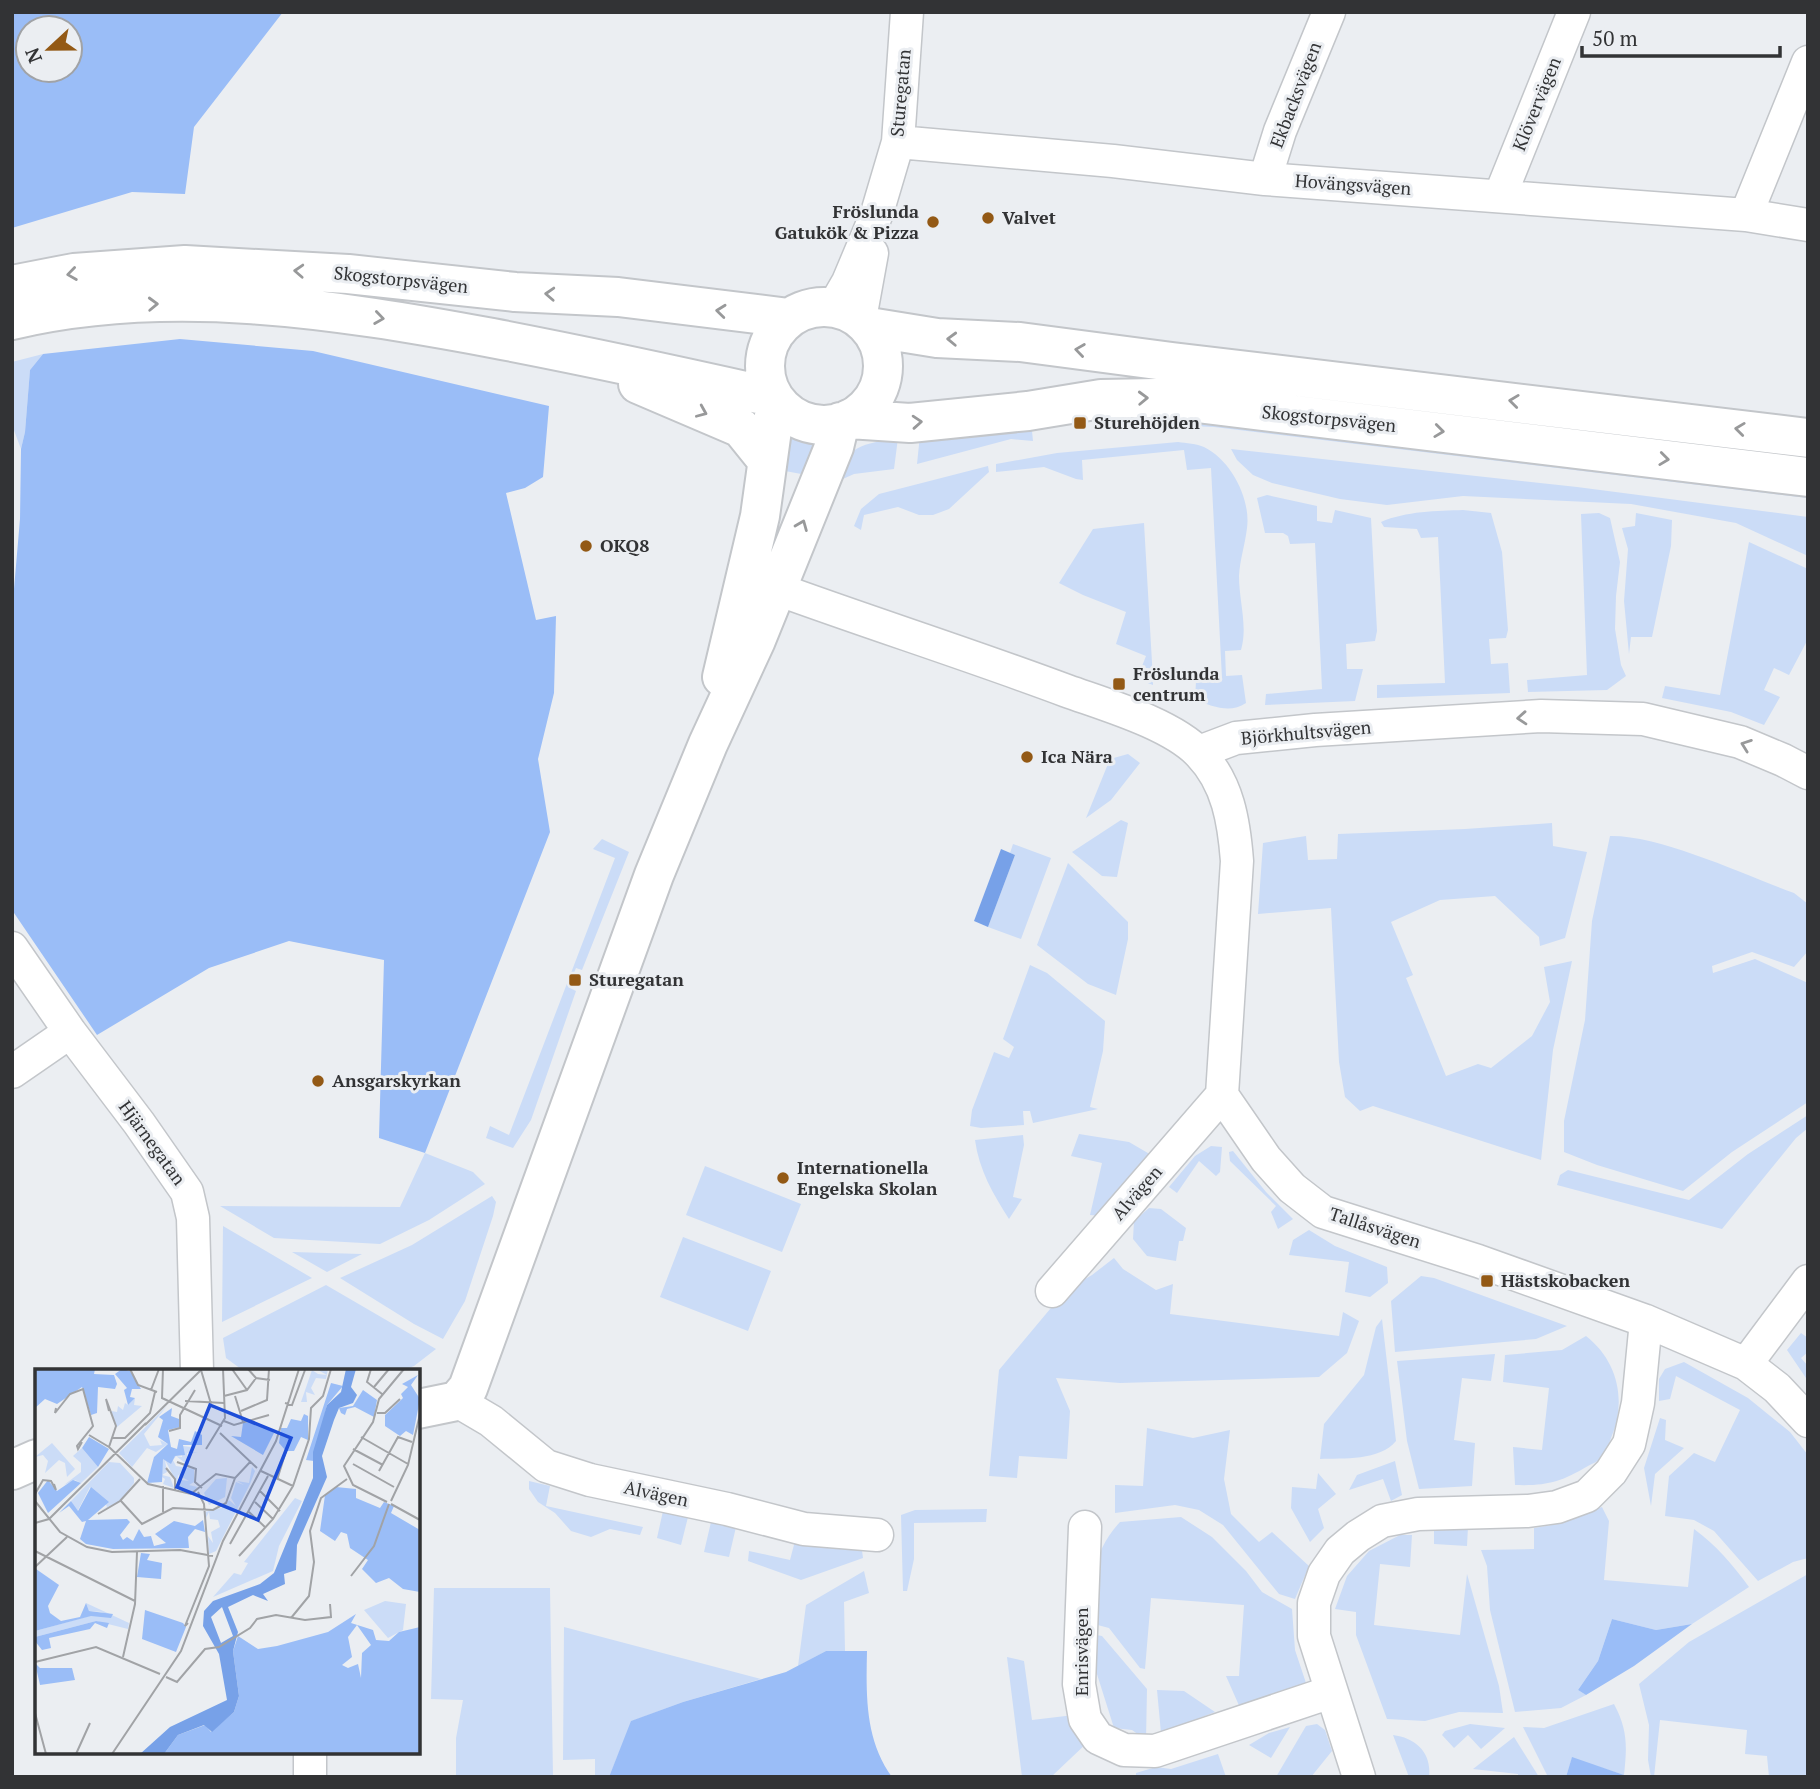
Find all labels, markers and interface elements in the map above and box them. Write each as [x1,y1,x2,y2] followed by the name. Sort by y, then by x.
[14,14,84,84] north arrow
[1582,14,1780,58] scale bar
[1592,24,1638,52] text: 50 m
[1264,38,1326,151] street label: Ekbacksvägen
[18,44,47,67] text: N
[884,48,916,138] street label: Sturegatan
[1506,53,1566,154] street label: Klövervägen
[1294,168,1412,200] street label: Hovängsvägen
[775,199,919,244] place label: Fröslunda Gatukök & Pizza
[1002,205,1056,229] place label: Valvet
[980,210,996,226] marker: Valvet
[925,214,941,230] marker: Fröslunda Gatukök & Pizza
[333,260,470,298] street label: Skogstorpsvägen
[294,264,305,279] one-way arrow
[67,266,78,281] one-way arrow
[544,286,555,301] one-way arrow
[147,296,158,311] one-way arrow
[716,304,727,319] one-way arrow
[374,310,385,325] one-way arrow
[946,332,957,347] one-way arrow
[1074,343,1086,358] one-way arrow
[1138,390,1149,406] one-way arrow
[1508,394,1520,409] one-way arrow
[1261,399,1398,437] street label: Skogstorpsvägen
[695,404,708,418] one-way arrow
[1094,410,1200,434] place label: Sturehöjden
[912,415,923,430] one-way arrow
[1072,415,1088,431] marker: Sturehöjden
[1734,422,1746,437] one-way arrow
[1433,424,1445,439] one-way arrow
[1659,452,1670,467] one-way arrow
[794,520,808,532] one-way arrow
[600,533,649,557] place label: OKQ8
[578,538,594,554] marker: OKQ8
[1133,661,1220,706] place label: Fröslunda centrum
[1111,676,1127,692] marker: Fröslunda centrum
[1516,710,1527,725] one-way arrow
[1240,714,1372,750] street label: Björkhultsvägen
[1740,739,1752,753] one-way arrow
[1041,744,1113,768] place label: Ica Nära
[1019,749,1035,765] marker: Ica Nära
[589,967,684,991] place label: Sturegatan
[567,972,583,988] marker: Sturegatan
[332,1068,461,1092] place label: Ansgarskyrkan
[310,1073,326,1089] marker: Ansgarskyrkan
[114,1095,192,1190] street label: Hjärnegatan
[797,1155,938,1200] place label: Internationella Engelska Skolan
[1106,1160,1167,1225] street label: Alvägen
[775,1170,791,1186] marker: Internationella Engelska Skolan
[1326,1201,1424,1253] street label: Tallåsvägen
[1501,1268,1630,1292] place label: Hästskobacken
[1479,1273,1495,1289] marker: Hästskobacken
[35,1369,420,1754] inset map
[622,1475,691,1512] street label: Alvägen
[1069,1607,1093,1696] street label: Enrisvägen

